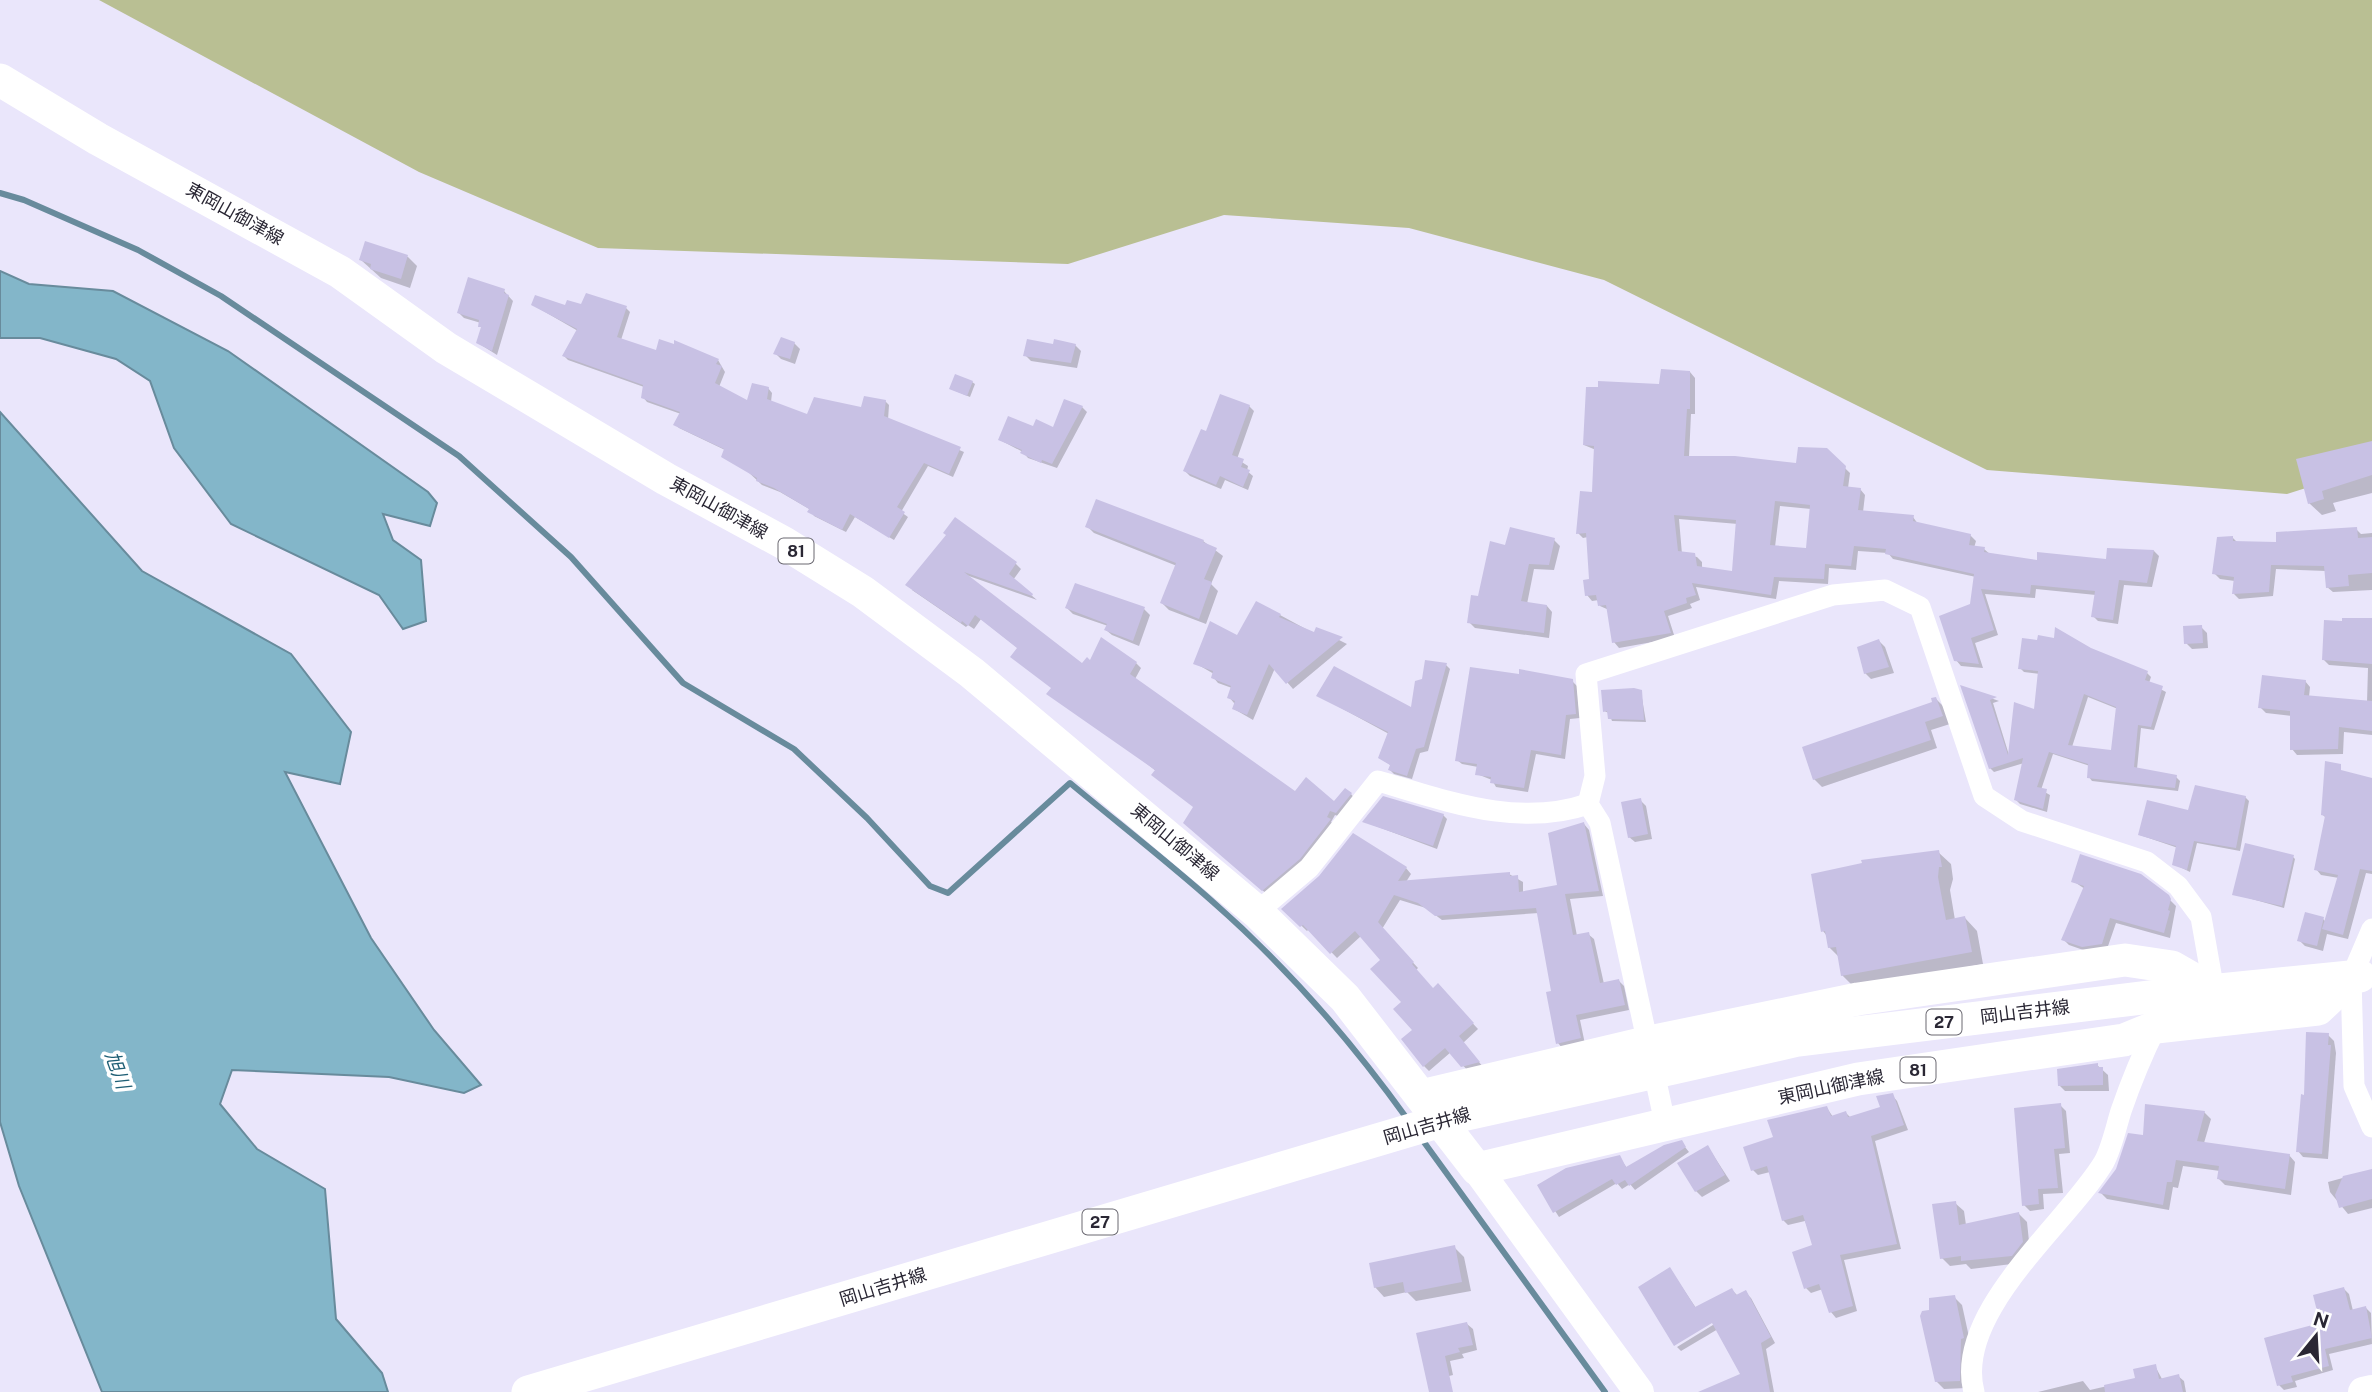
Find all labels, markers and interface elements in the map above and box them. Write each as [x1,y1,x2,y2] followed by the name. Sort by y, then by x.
[183,178,288,249] street label: 東岡山御津線
[667,472,772,543] street label: 東岡山御津線
[778,538,814,564] road number: 81
[1127,799,1223,884] street label: 東岡山御津線
[1979,996,2071,1027] street label: 岡山吉井線
[1926,1010,1962,1034] road number: 27
[101,1048,136,1093] water label: 旭川
[1900,1058,1936,1082] road number: 81
[1776,1065,1886,1108] street label: 東岡山御津線
[1381,1103,1473,1148] street label: 岡山吉井線
[1082,1210,1118,1234] road number: 27
[837,1263,929,1310] street label: 岡山吉井線
[2281,1301,2351,1371] north arrow
[2311,1307,2332,1333] text: N

